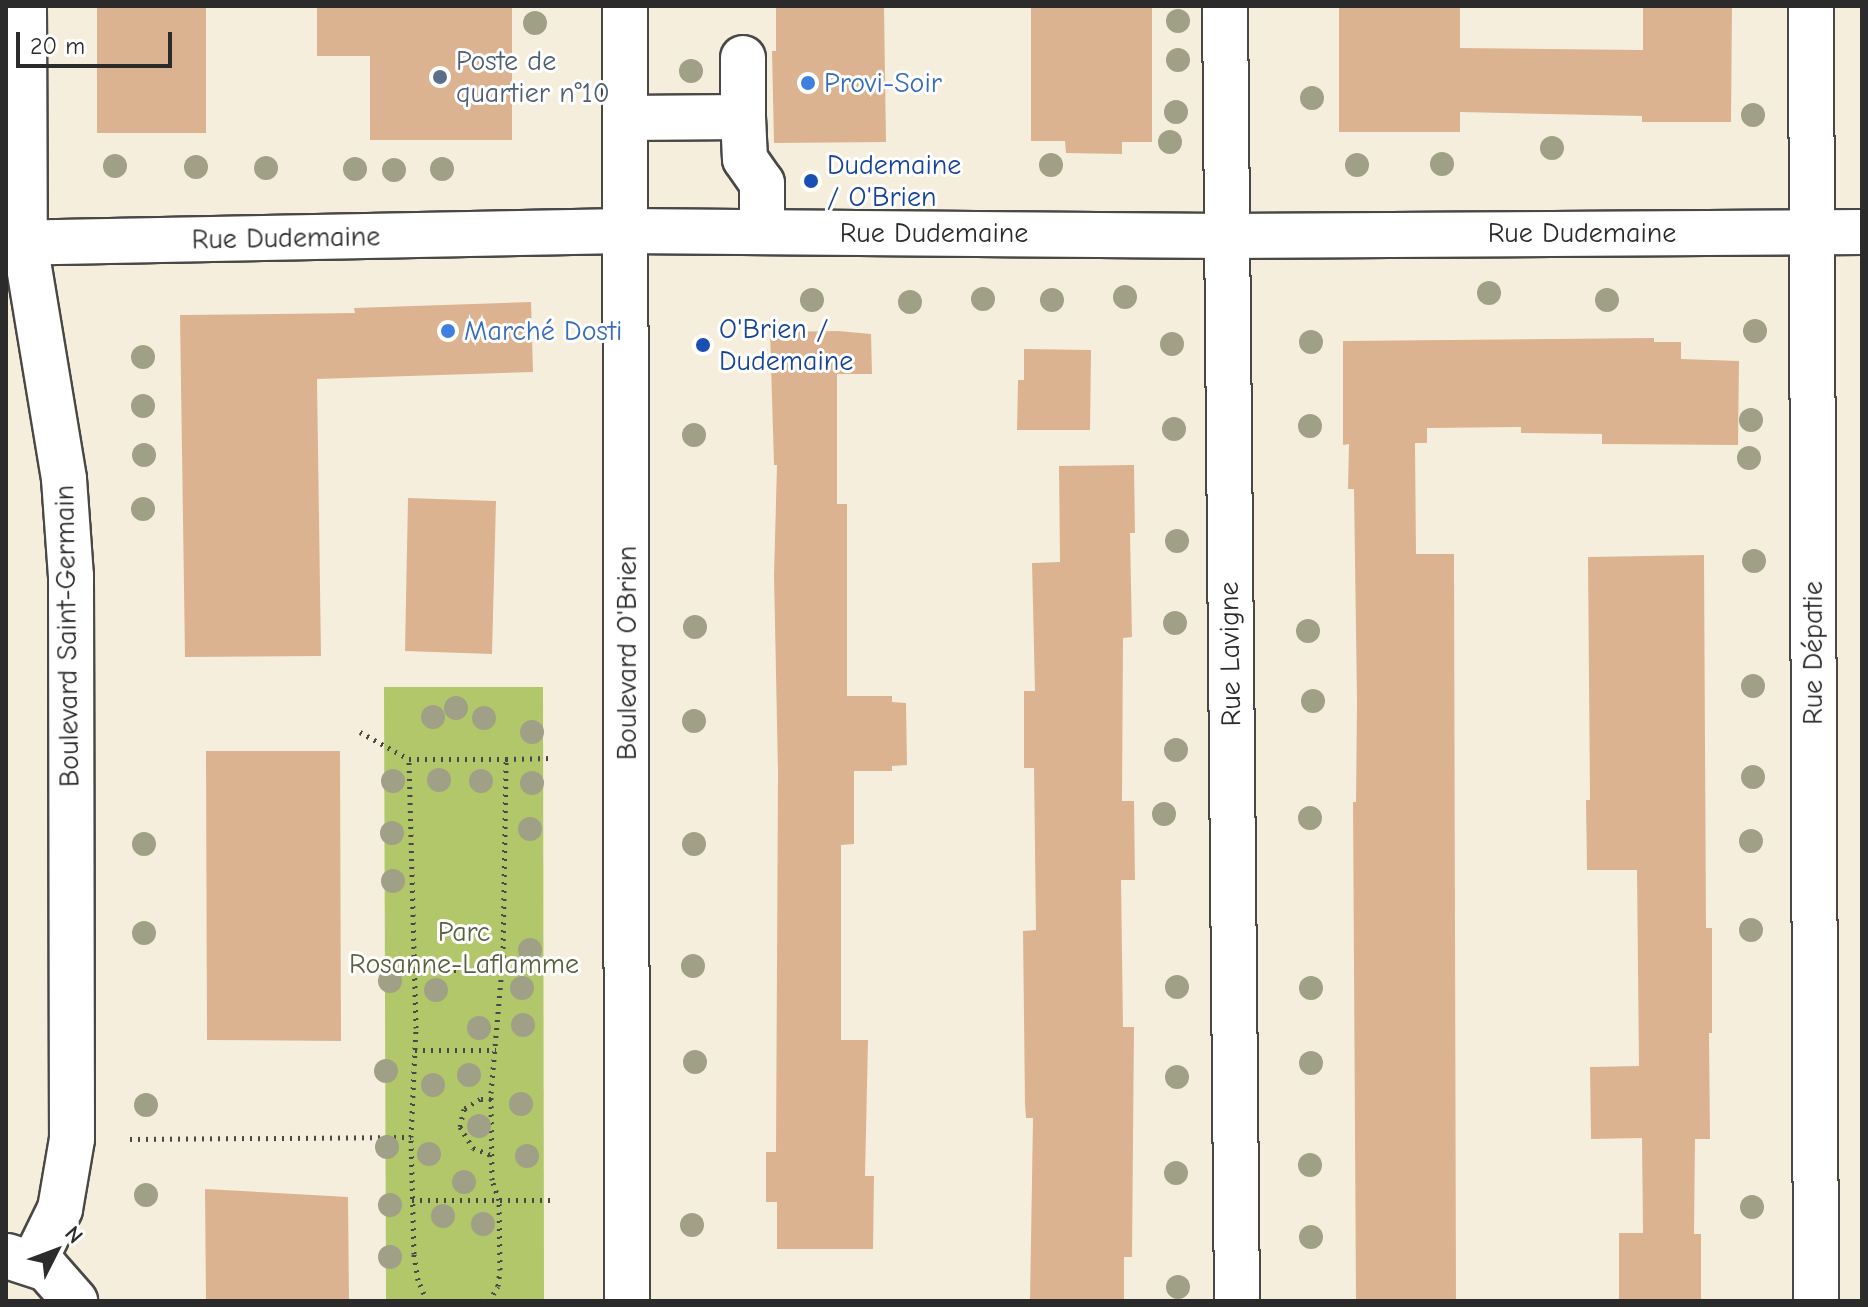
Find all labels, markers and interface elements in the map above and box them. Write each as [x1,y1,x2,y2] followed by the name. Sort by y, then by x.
[20,16,176,66] scale bar
[30,32,85,60] text: 20 m
[456,44,610,110] place label: Poste de quartier n°10
[824,66,942,100] place label: Provi-Soir
[431,68,449,86] marker: Poste de quartier n°10
[799,74,817,92] marker: Provi-Soir
[827,148,961,214] place label: Dudemaine / O'Brien
[802,172,820,190] marker: Dudemaine / O'Brien
[840,216,1028,250] street label: Rue Dudemaine
[1488,216,1676,250] street label: Rue Dudemaine
[191,220,381,256] street label: Rue Dudemaine
[719,312,853,378] place label: O'Brien / Dudemaine
[464,314,622,348] place label: Marché Dosti
[439,322,457,340] marker: Marché Dosti
[694,336,712,354] marker: O'Brien / Dudemaine
[48,485,86,787] street label: Boulevard Saint-Germain
[610,546,644,760] street label: Boulevard O'Brien
[1212,581,1248,727] street label: Rue Lavigne
[1796,581,1830,725] street label: Rue Dépatie
[349,915,579,981] park label: Parc Rosanne-Laflamme
[16,1211,96,1291] north arrow
[59,1221,88,1249] text: N

